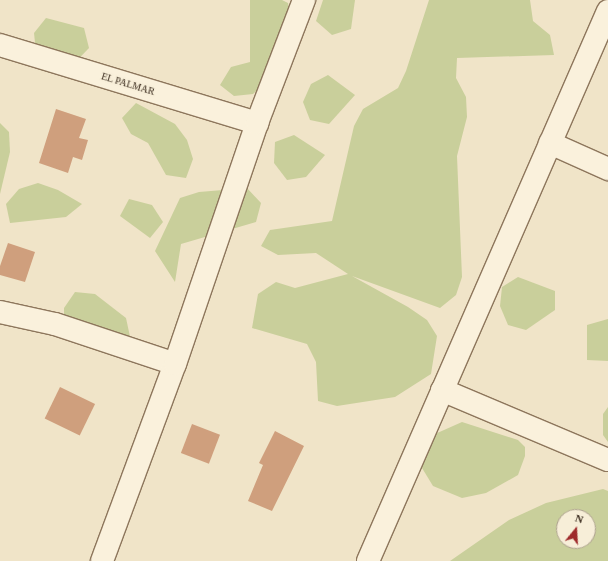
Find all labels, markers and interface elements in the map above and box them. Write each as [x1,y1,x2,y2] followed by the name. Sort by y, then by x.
[100,70,156,98] street label: EL PALMAR
[556,509,596,549] north arrow
[574,512,585,525] text: N

